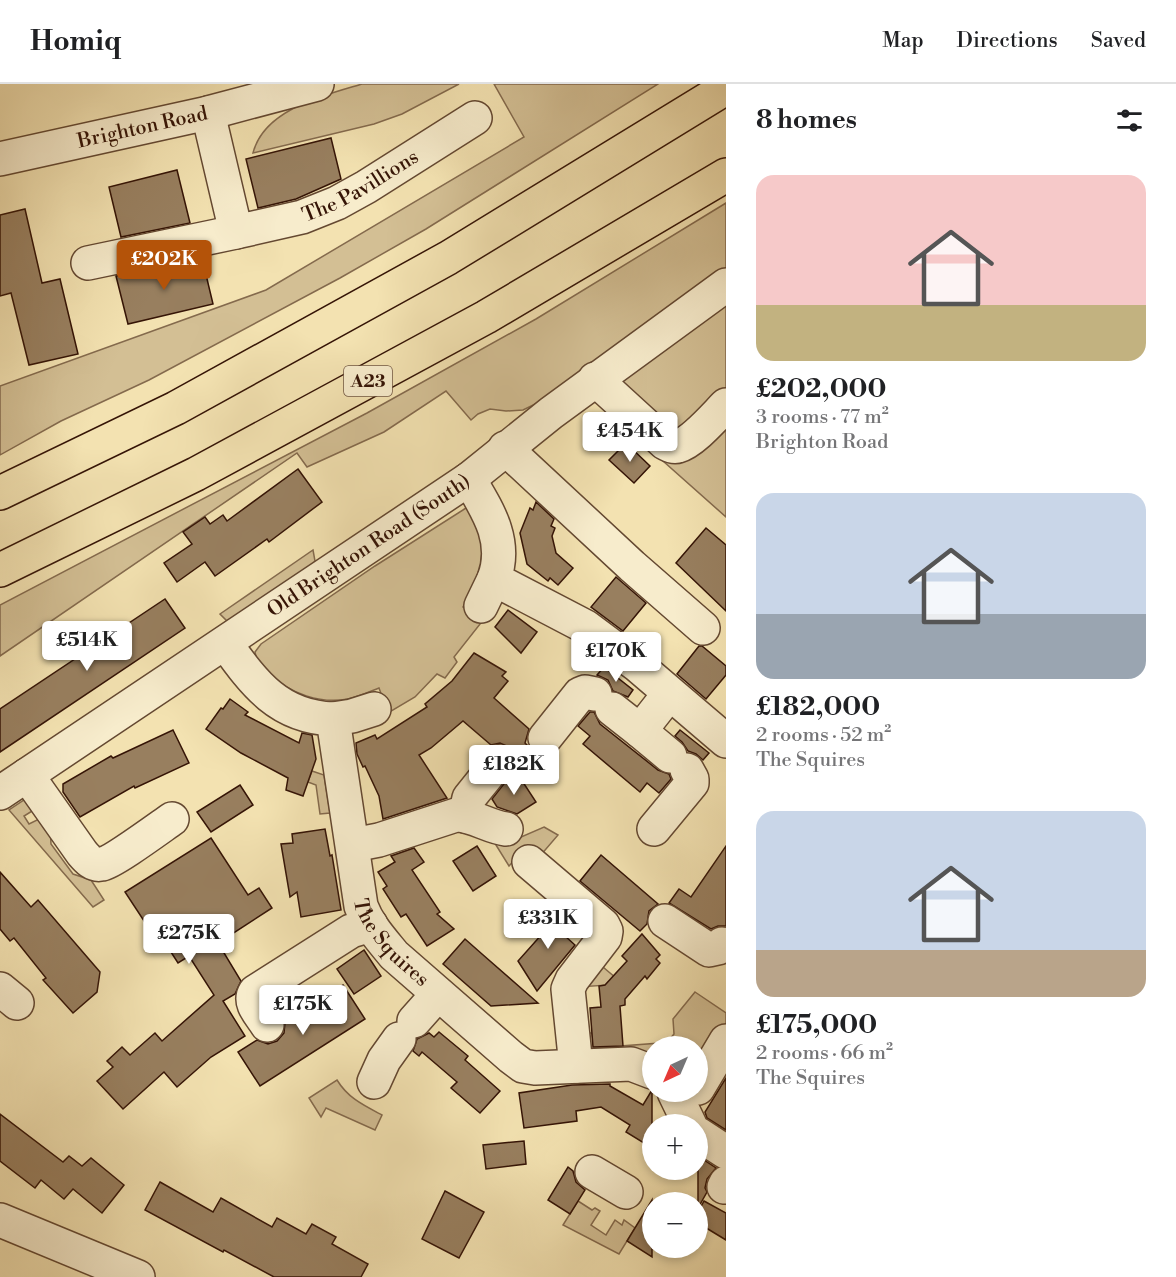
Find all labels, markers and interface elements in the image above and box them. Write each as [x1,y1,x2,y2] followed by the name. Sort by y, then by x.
[30,24,121,59] text: Homiq
[882,28,924,54] text: Map
[957,28,1058,54] text: Directions
[1091,28,1146,54] text: Saved
[74,101,211,154] street label: Brighton Road
[756,104,857,136] text: 8 homes
[1113,104,1146,137] icon: filters
[299,144,423,228] street label: The Pavillions
[897,214,1005,322] icon: home
[122,240,206,291] pin: £202K
[131,247,197,272] text: £202K
[344,366,392,396] road number: A23
[756,373,886,405] text: £202,000
[756,405,889,430] text: 3 rooms · 77 m²
[588,412,672,463] pin: £454K
[597,419,663,444] text: £454K
[756,430,888,455] text: Brighton Road
[262,469,475,623] street label: Old Brighton Road (South)
[897,532,1005,640] icon: home
[45,621,129,672] pin: £514K
[56,628,118,653] text: £514K
[574,632,658,683] pin: £170K
[585,639,647,664] text: £170K
[756,691,880,723] text: £182,000
[756,723,891,748] text: 2 rooms · 52 m²
[472,745,556,796] pin: £182K
[756,748,865,773] text: The Squires
[483,752,545,777] text: £182K
[897,850,1005,958] icon: home
[348,897,434,992] street label: The Squires
[506,899,590,950] pin: £331K
[518,906,578,931] text: £331K
[147,914,231,965] pin: £275K
[157,921,221,946] text: £275K
[261,985,345,1036] pin: £175K
[273,992,333,1017] text: £175K
[756,1009,877,1041] text: £175,000
[642,1036,708,1102] north arrow
[642,1036,708,1258] map controls
[756,1041,893,1066] text: 2 rooms · 66 m²
[756,1066,865,1091] text: The Squires
[642,1114,708,1180] button: +
[642,1192,708,1258] button: −

